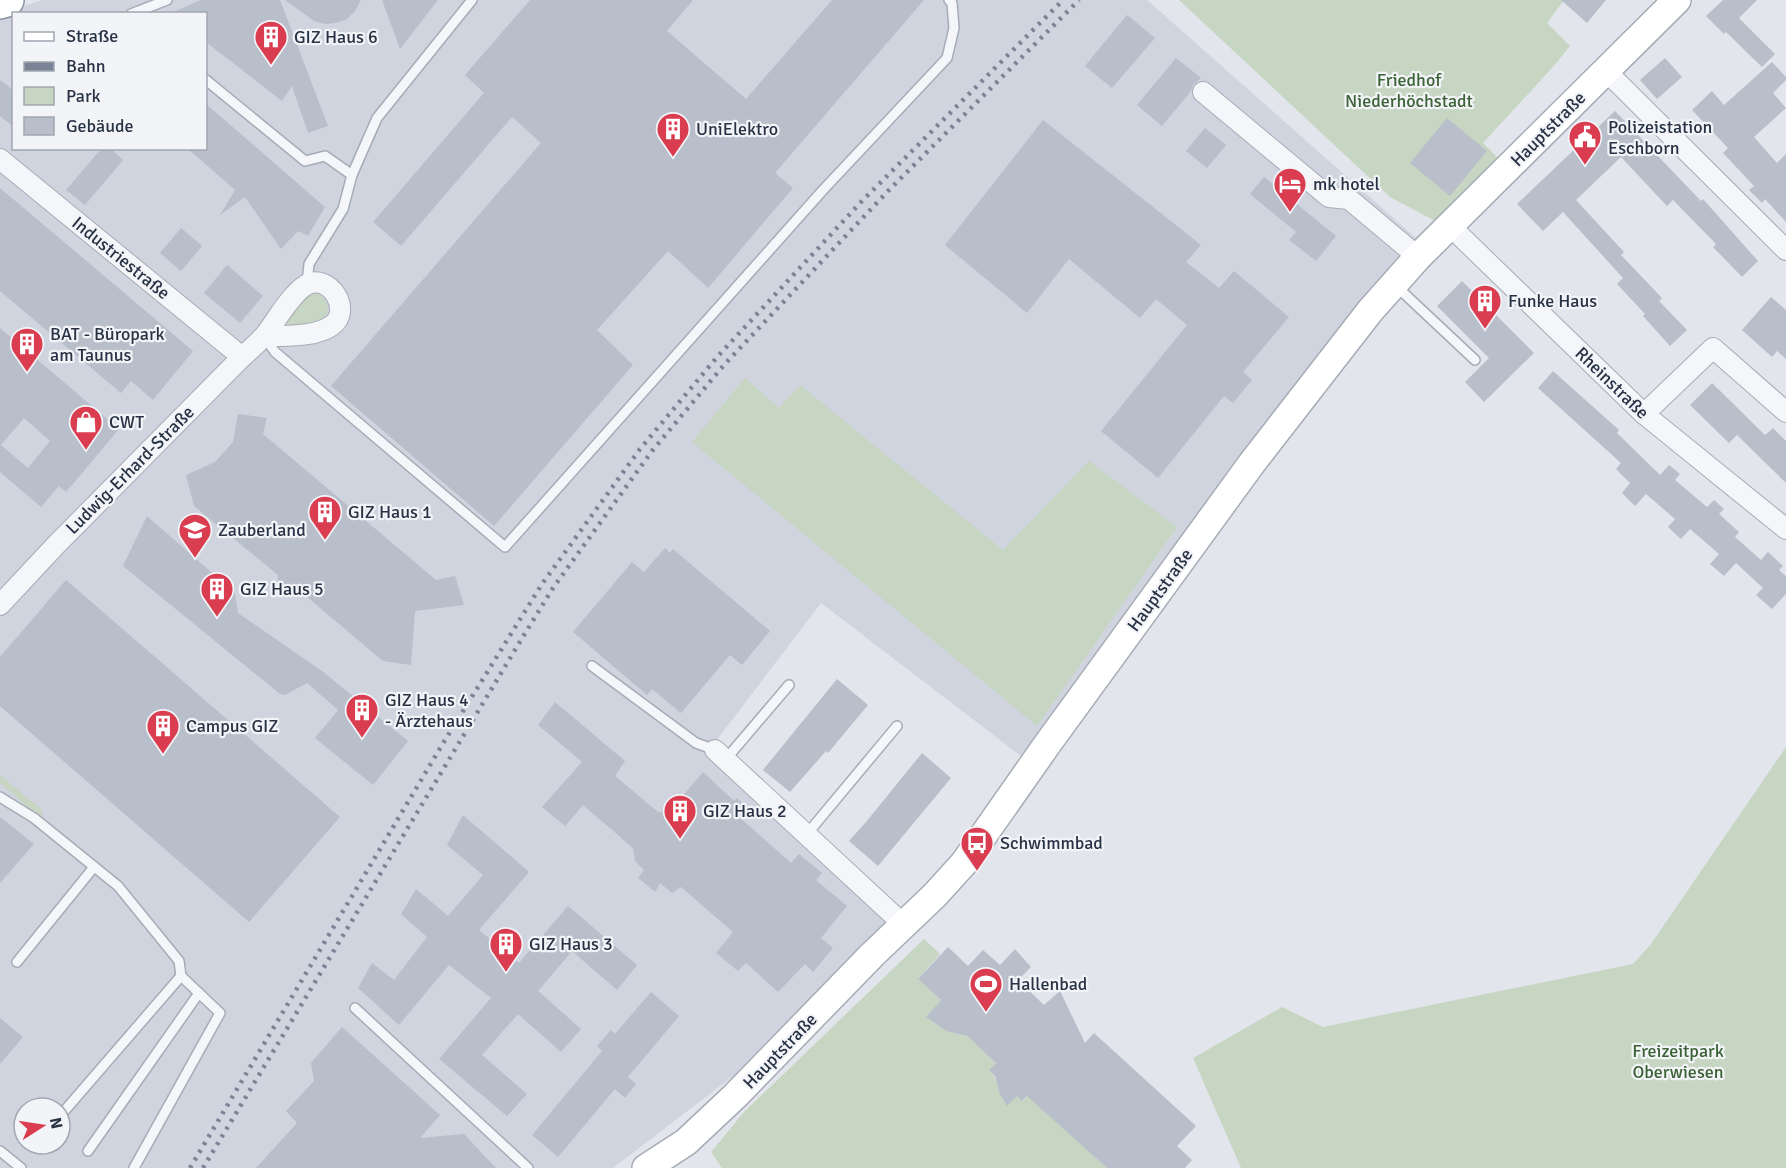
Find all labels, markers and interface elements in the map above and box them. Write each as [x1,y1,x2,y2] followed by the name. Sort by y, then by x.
[12,12,207,150] legend
[253,19,289,66] building icon: GIZ Haus 6
[66,25,118,47] text: Straße
[294,26,378,48] place label: GIZ Haus 6
[66,55,106,77] text: Bahn
[1345,69,1473,112] park label: Friedhof Niederhöchstadt
[66,85,101,107] text: Park
[1506,87,1590,171] street label: Hauptstraße
[655,111,691,158] building icon: UniElektro
[66,115,134,137] text: Gebäude
[1608,116,1712,159] place label: Polizeistation Eschborn
[696,118,778,140] place label: UniElektro
[1567,119,1603,166] public building icon: Polizeistation Eschborn
[1272,166,1308,213] hotel icon: mk hotel
[1313,173,1380,195] place label: mk hotel
[68,212,174,304] street label: Industriestraße
[1467,283,1503,330] building icon: Funke Haus
[1508,290,1597,312] place label: Funke Haus
[50,323,165,366] place label: BAT - Büropark am Taunus
[9,326,45,373] building icon: BAT - Büropark am Taunus
[1570,342,1654,424] street label: Rheinstraße
[61,401,199,539] street label: Ludwig-Erhard-Straße
[68,404,104,451] shop icon: CWT
[109,411,144,433] place label: CWT
[307,494,343,541] building icon: GIZ Haus 1
[348,501,432,523] place label: GIZ Haus 1
[177,512,213,559] school or university icon: Zauberland
[218,519,306,541] place label: Zauberland
[1123,544,1197,636] street label: Hauptstraße
[199,571,235,618] building icon: GIZ Haus 5
[240,578,324,600] place label: GIZ Haus 5
[385,689,473,732] place label: GIZ Haus 4 - Ärztehaus
[344,692,380,739] building icon: GIZ Haus 4 - Ärztehaus
[145,708,181,755] building icon: Campus GIZ
[186,715,278,737] place label: Campus GIZ
[662,793,698,840] building icon: GIZ Haus 2
[703,800,787,822] place label: GIZ Haus 2
[959,825,995,872] bus stop icon: Schwimmbad
[1000,832,1103,854] place label: Schwimmbad
[488,926,524,973] building icon: GIZ Haus 3
[529,933,613,955] place label: GIZ Haus 3
[968,966,1004,1013] sports icon: Hallenbad
[1009,973,1087,995] place label: Hallenbad
[738,1008,822,1094] street label: Hauptstraße
[1632,1040,1724,1083] park label: Freizeitpark Oberwiesen
[12,1096,72,1156] north arrow
[45,1116,67,1131] text: N

